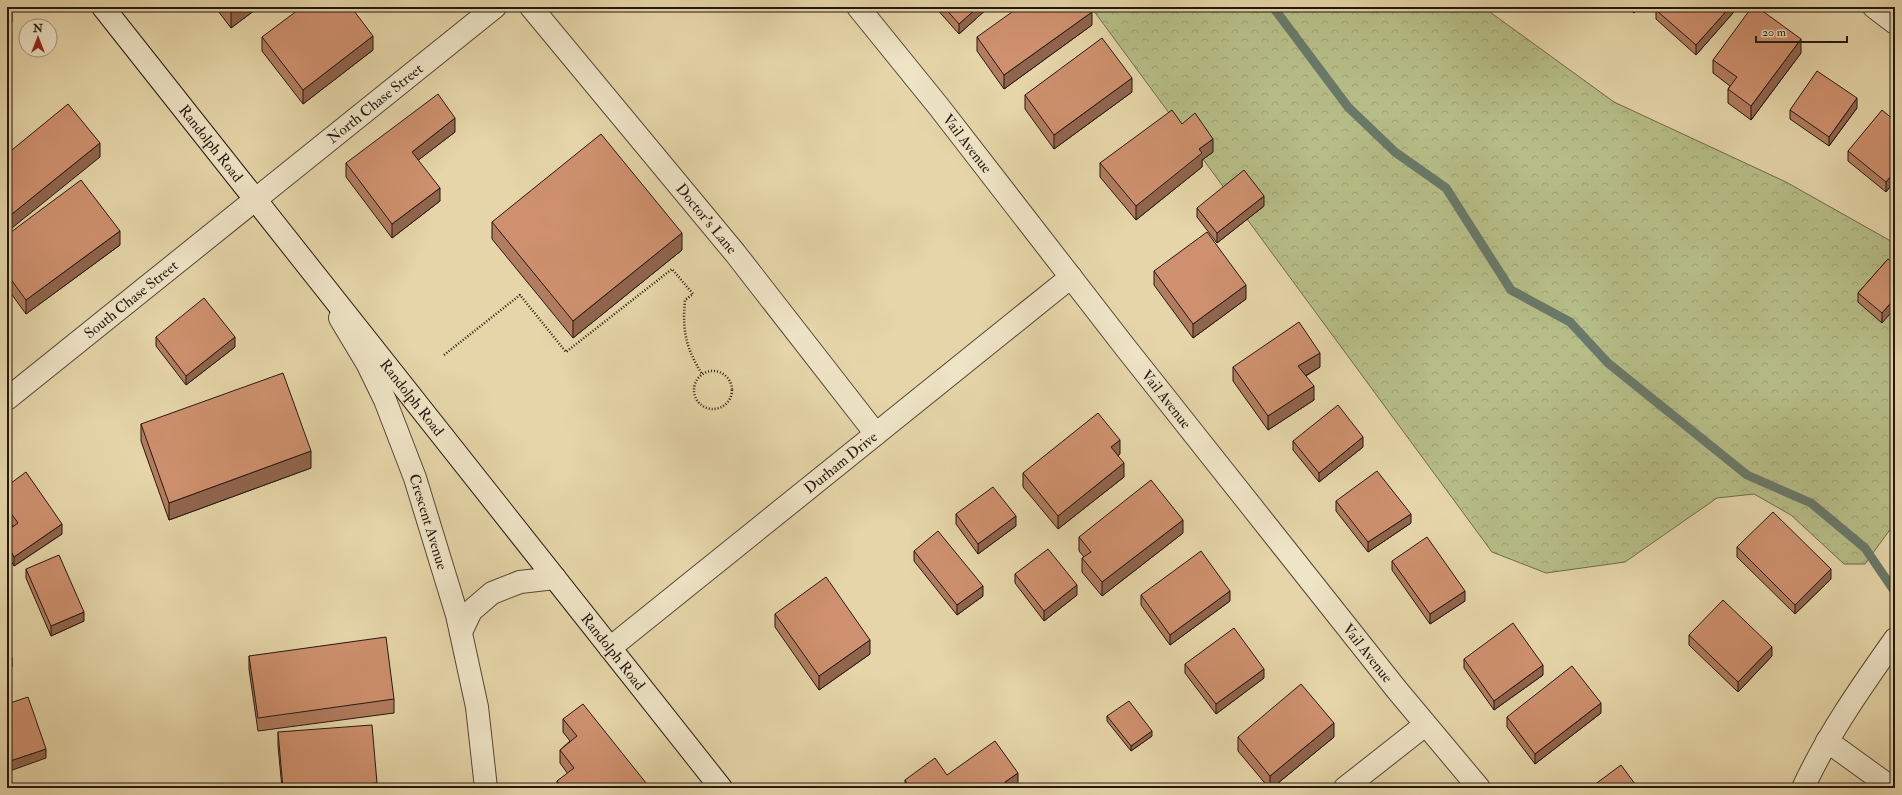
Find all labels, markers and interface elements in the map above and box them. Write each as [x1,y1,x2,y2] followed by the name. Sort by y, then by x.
[18,18,58,58] north arrow
[1756,18,1847,44] scale bar
[32,22,44,35] text: N
[1762,25,1787,40] text: 20 m
[323,59,427,148] street label: North Chase Street
[175,101,248,186] street label: Randolph Road
[938,110,996,177] street label: Vail Avenue
[672,179,741,258] street label: Doctor's Lane
[80,256,182,343] street label: South Chase Street
[376,355,449,440] street label: Randolph Road
[1137,366,1196,433] street label: Vail Avenue
[800,427,881,498] street label: Durham Drive
[405,472,452,572] street label: Crescent Avenue
[577,609,650,694] street label: Randolph Road
[1339,620,1397,686] street label: Vail Avenue

